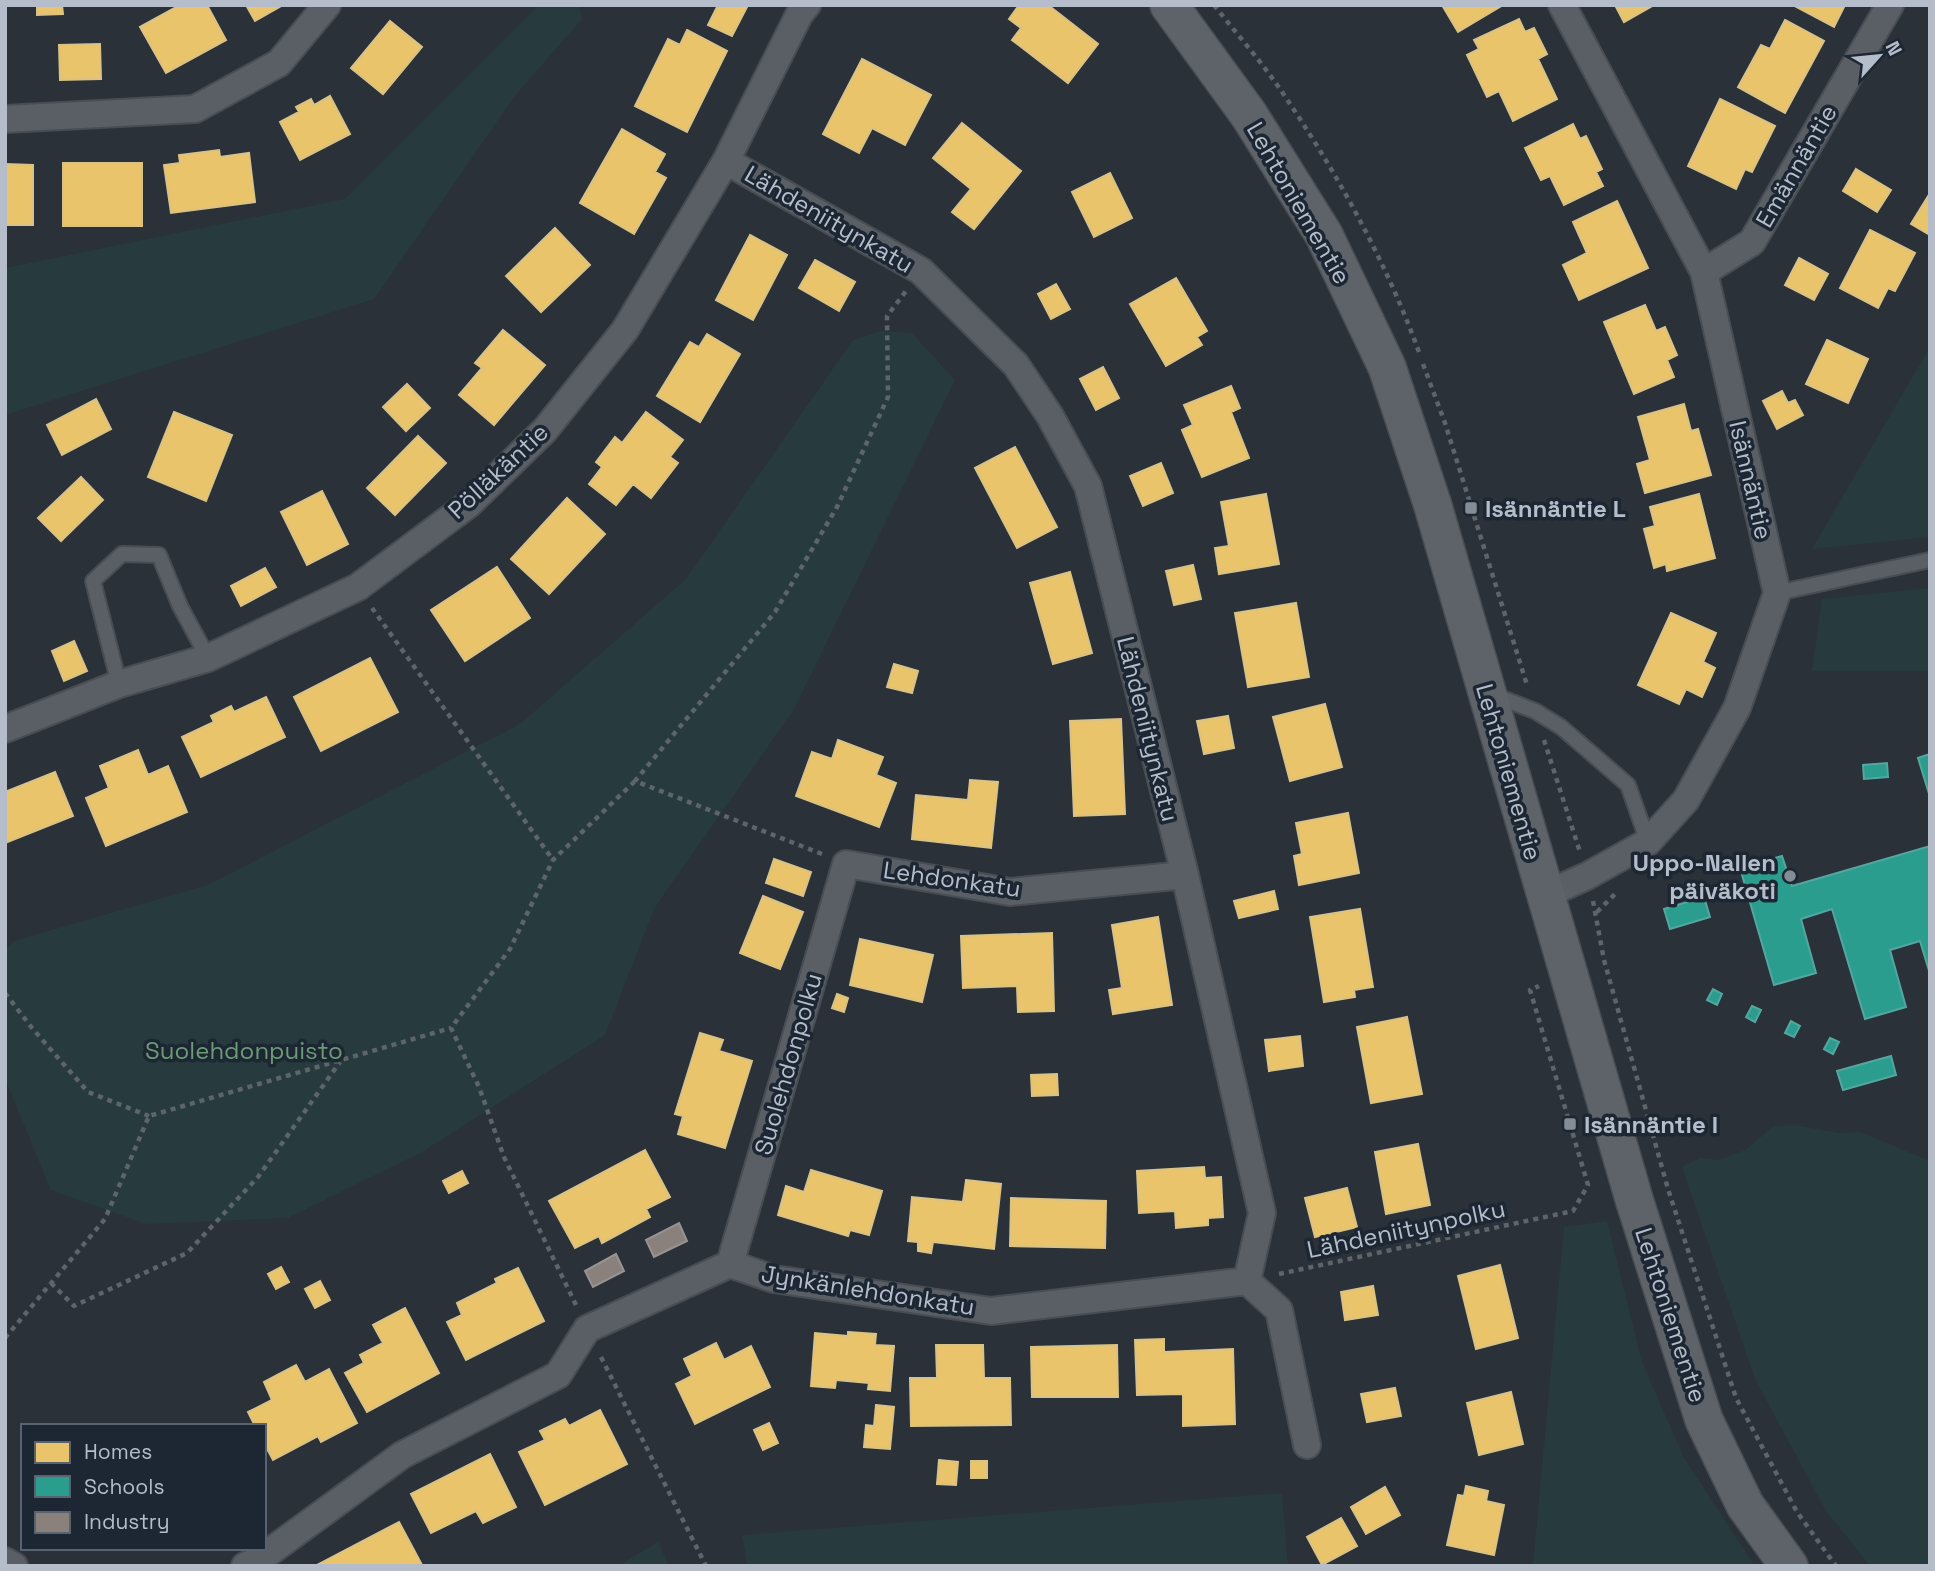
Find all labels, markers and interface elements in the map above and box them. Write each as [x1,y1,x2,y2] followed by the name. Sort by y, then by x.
[1844,21,1914,91] north arrow
[1880,37,1908,60] text: N
[1748,99,1844,233] street label: Emännäntie
[1240,116,1358,290] street label: Lehtoniementie
[739,158,919,280] street label: Lähdeniitynkatu
[441,417,555,525] street label: Pölläkäntie
[1722,418,1780,542] street label: Isännäntie
[1485,493,1626,524] place label: Isännäntie L
[1463,500,1479,516] marker: Isännäntie L
[1110,633,1186,825] street label: Lähdeniitynkatu
[1469,680,1549,864] street label: Lehtoniementie
[1633,847,1776,906] place label: Uppo-Nallen päiväkoti
[881,854,1023,904] street label: Lehdonkatu
[1782,868,1798,884] marker: Uppo-Nallen päiväkoti
[747,969,829,1159] street label: Suolehdonpolku
[145,1035,343,1066] park label: Suolehdonpuisto
[1584,1109,1718,1140] place label: Isännäntie I
[1562,1116,1578,1132] marker: Isännäntie I
[1304,1193,1508,1265] street label: Lähdeniitynpolku
[1628,1224,1714,1406] street label: Lehtoniementie
[759,1258,977,1322] street label: Jynkänlehdonkatu
[21,1424,266,1550] legend
[84,1438,152,1465] text: Homes
[84,1473,164,1500] text: Schools
[84,1508,170,1535] text: Industry

